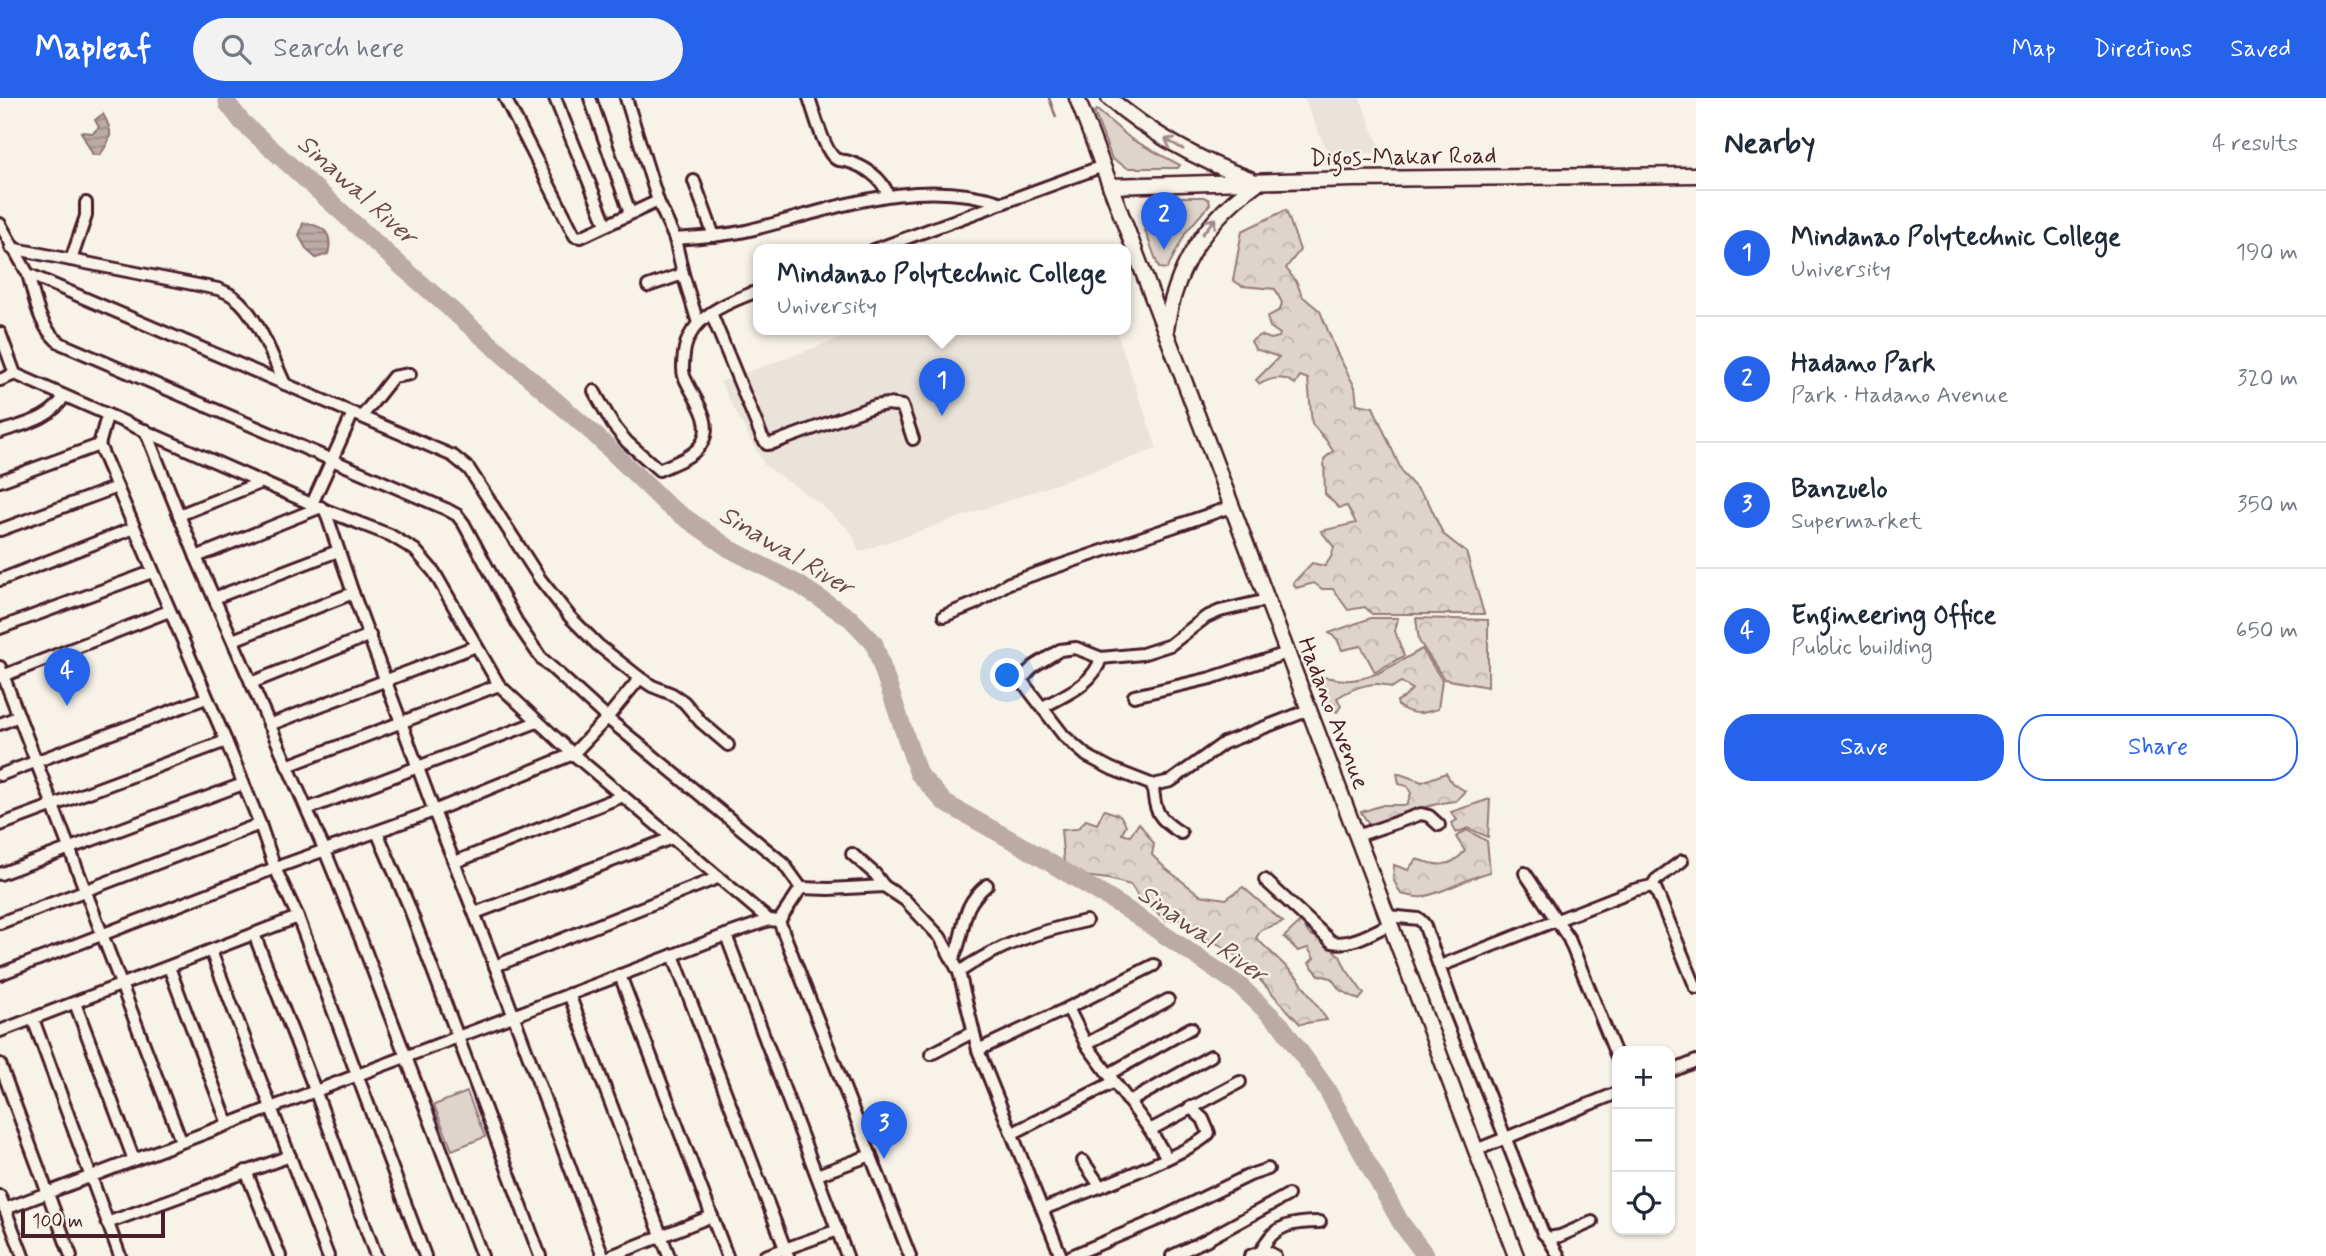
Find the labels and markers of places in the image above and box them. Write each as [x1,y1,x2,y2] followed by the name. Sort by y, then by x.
[1141,192,1187,250] pin: 2
[919,358,965,416] pin: 1
[44,648,90,706] pin: 4
[861,1101,907,1159] pin: 3

